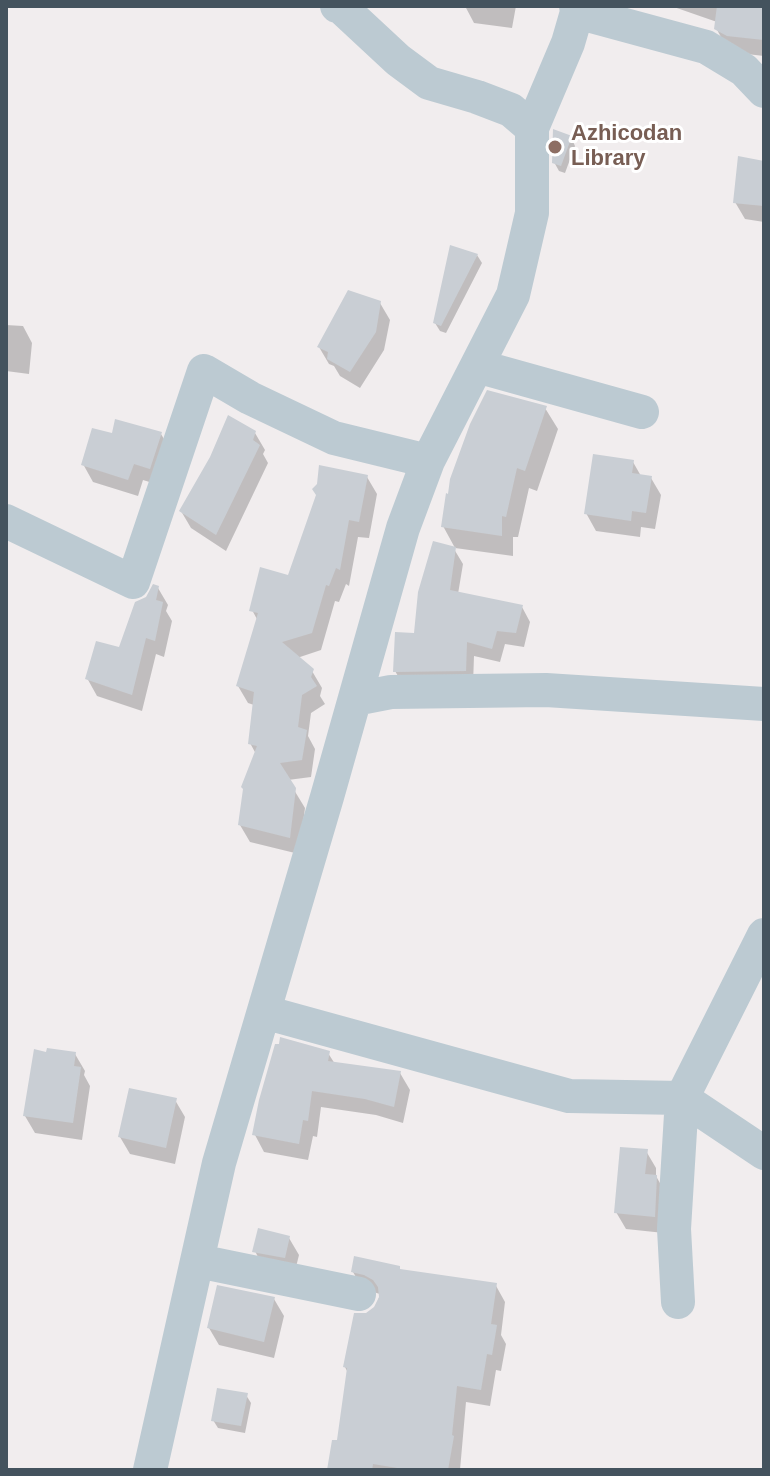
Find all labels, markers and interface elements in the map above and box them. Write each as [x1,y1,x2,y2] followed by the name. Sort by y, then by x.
[571,121,682,172] place label: Azhicodan Library
[546,138,564,156] marker: Azhicodan Library

